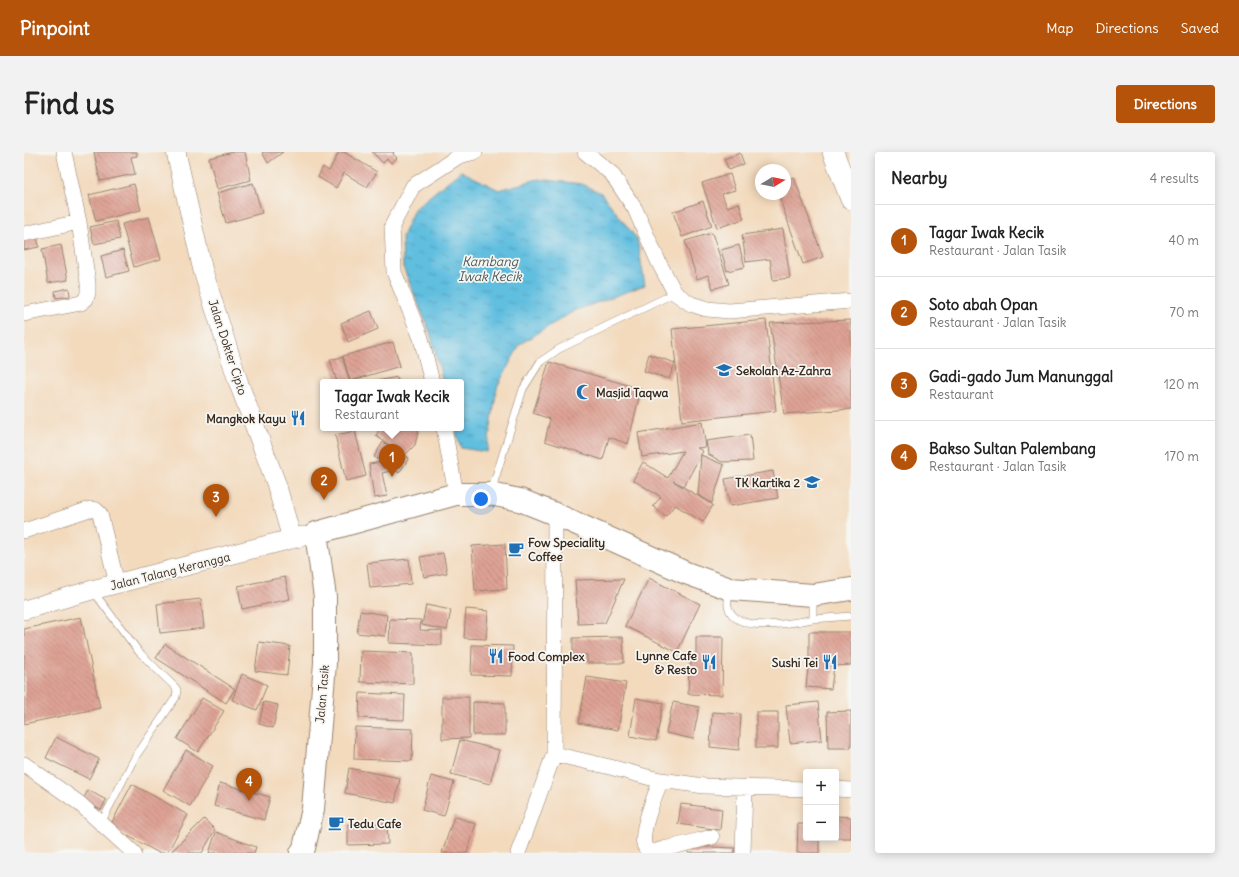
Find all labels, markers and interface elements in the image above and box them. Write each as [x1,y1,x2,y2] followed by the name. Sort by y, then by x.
[20,16,90,40] text: Pinpoint
[1046,19,1073,37] text: Map
[1095,19,1159,37] text: Directions
[1181,19,1219,37] text: Saved
[1116,85,1215,123] button: Directions
[24,86,115,122] text: Find us
[755,164,791,200] north arrow
[891,167,947,189] text: Nearby
[1150,170,1199,187] text: 4 results
[929,223,1044,242] text: Tagar Iwak Kecik
[901,232,907,249] text: 1
[1168,232,1199,249] text: 40 m
[929,242,1067,259] text: Restaurant · Jalan Tasik
[458,253,523,285] water label: Kambang Iwak Kecik
[929,295,1038,314] text: Soto abah Opan
[205,297,251,397] street label: Jalan Dokter Cipto
[900,304,908,321] text: 2
[1170,304,1199,321] text: 70 m
[929,314,1067,331] text: Restaurant · Jalan Tasik
[715,361,733,379] school or university icon: Sekolah Az-Zahra
[736,363,831,378] place label: Sekolah Az-Zahra
[929,367,1113,386] text: Gadi-gado Jum Manunggal
[900,376,908,393] text: 3
[1164,376,1199,393] text: 120 m
[320,379,464,431] popup
[575,383,593,401] mosque icon: Masjid Taqwa
[596,385,669,401] place label: Masjid Taqwa
[929,386,994,403] text: Restaurant
[334,387,450,406] text: Tagar Iwak Kecik
[334,406,399,423] text: Restaurant
[289,409,307,427] restaurant icon: Mangkok Kayu
[206,411,286,427] place label: Mangkok Kayu
[929,439,1096,458] text: Bakso Sultan Palembang
[379,444,405,477] pin: 1
[900,448,908,465] text: 4
[1164,448,1199,465] text: 170 m
[929,458,1067,475] text: Restaurant · Jalan Tasik
[311,467,337,500] pin: 2
[803,473,821,491] school or university icon: TK Kartika 2
[735,475,800,490] place label: TK Kartika 2
[203,484,229,517] pin: 3
[471,489,491,509] your location
[528,535,605,564] place label: Fow Speciality Coffee
[507,540,525,558] cafe icon: Fow Speciality Coffee
[108,549,232,593] street label: Jalan Talang Kerangga
[487,647,505,665] restaurant icon: Food Complex
[636,648,698,677] place label: Lynne Cafe & Resto
[508,649,585,665] place label: Food Complex
[700,653,718,671] restaurant icon: Lynne Cafe & Resto
[821,653,839,671] restaurant icon: Sushi Tei
[772,655,818,670] place label: Sushi Tei
[312,664,332,724] street label: Jalan Tasik
[236,768,262,801] pin: 4
[803,769,839,841] map controls
[803,769,839,805] button: +
[803,805,839,841] button: −
[327,814,345,832] cafe icon: Tedu Cafe
[348,816,402,831] place label: Tedu Cafe

